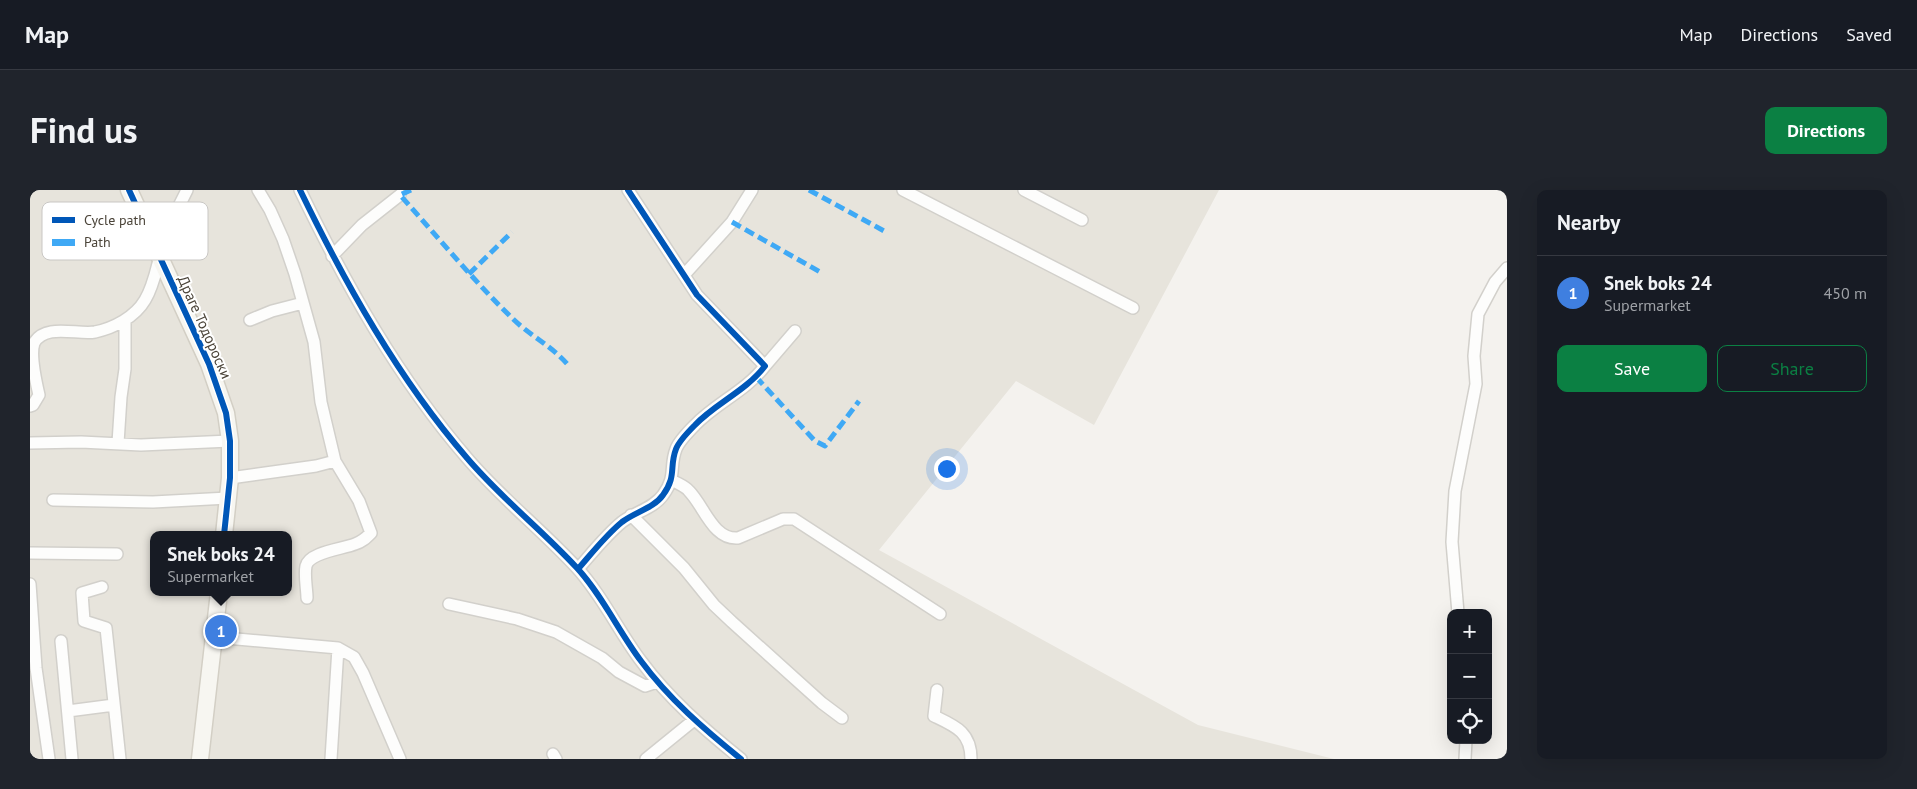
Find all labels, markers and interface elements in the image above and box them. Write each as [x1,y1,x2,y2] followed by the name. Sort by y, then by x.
[25,19,69,50] text: Map
[1680,23,1712,46] text: Map
[1740,23,1818,46] text: Directions
[1846,23,1892,46] text: Saved
[30,107,138,153] text: Find us
[1765,107,1887,154] button: Directions
[42,202,208,260] legend
[1557,209,1620,236] text: Nearby
[84,211,146,229] text: Cycle path
[84,233,111,251] text: Path
[1604,271,1712,295] text: Snek boks 24
[174,273,236,381] street label: Драге Тодороски
[1568,283,1578,303] text: 1
[1824,283,1867,303] text: 450 m
[1604,295,1691,315] text: Supermarket
[1557,345,1707,392] button: Save
[1717,345,1867,392] button: Share
[934,456,960,482] your location
[150,531,292,596] popup
[167,542,275,566] text: Snek boks 24
[167,566,254,586] text: Supermarket
[1447,609,1492,744] map controls
[1447,609,1492,654] button: +
[205,612,237,650] pin: 1
[1447,654,1492,699] button: −
[1447,699,1492,744] button: locate

